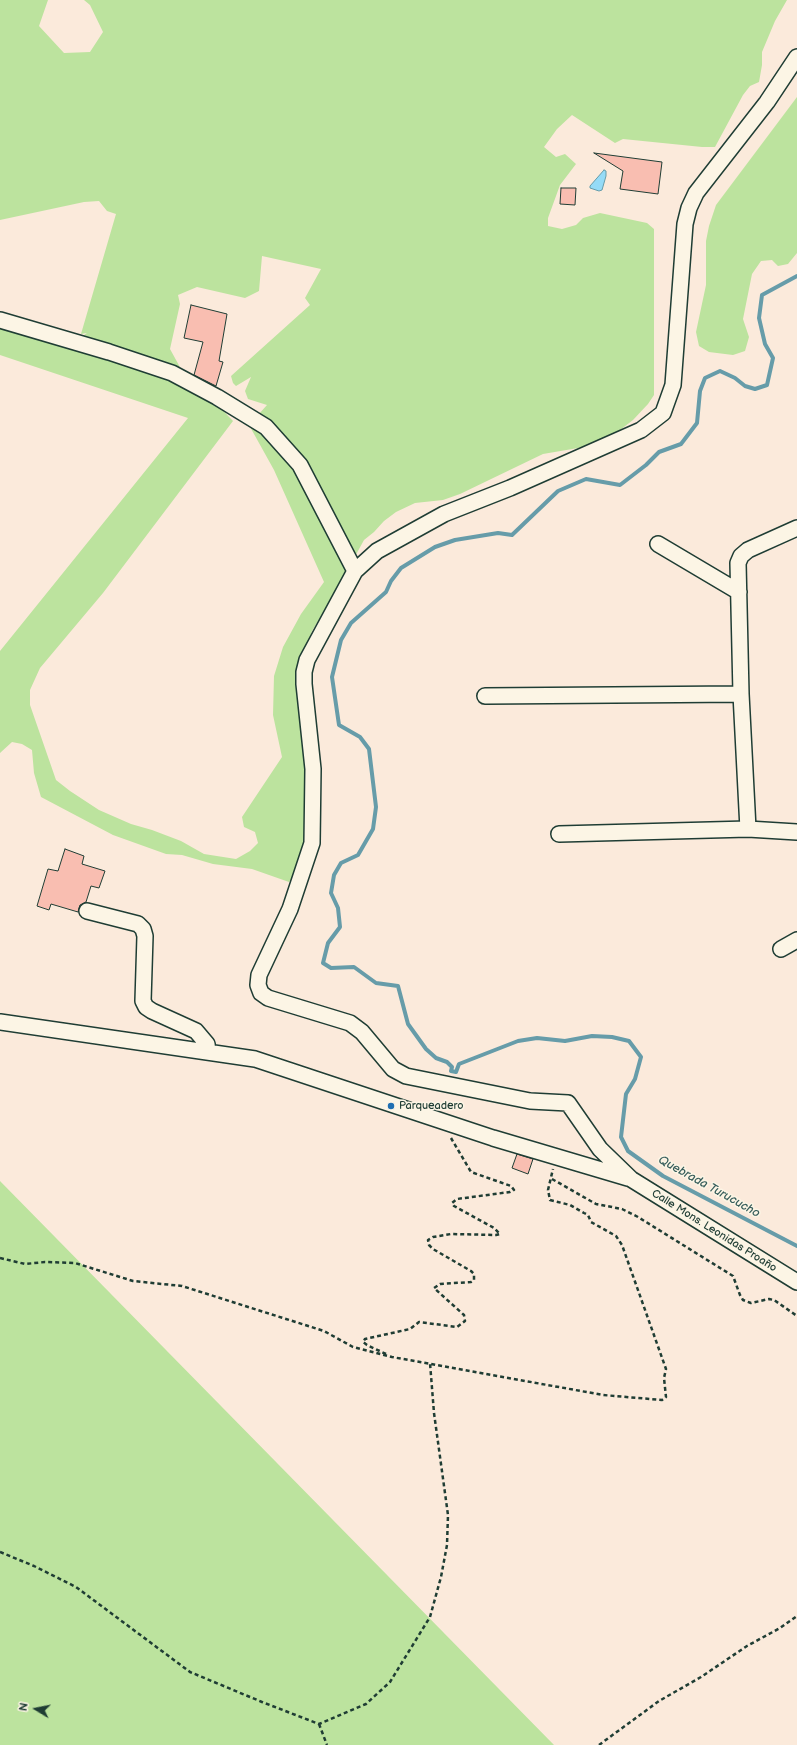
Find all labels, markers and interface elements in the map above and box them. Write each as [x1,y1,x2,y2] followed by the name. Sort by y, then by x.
[399,1099,464,1113] place label: Parqueadero
[386,1101,396,1111] marker: Parqueadero
[656,1153,762,1221] water label: Quebrada Turucucho
[649,1187,779,1275] street label: Calle Mons. Leonidas Proaño
[16,1689,56,1729] north arrow
[17,1702,31,1712] text: N

